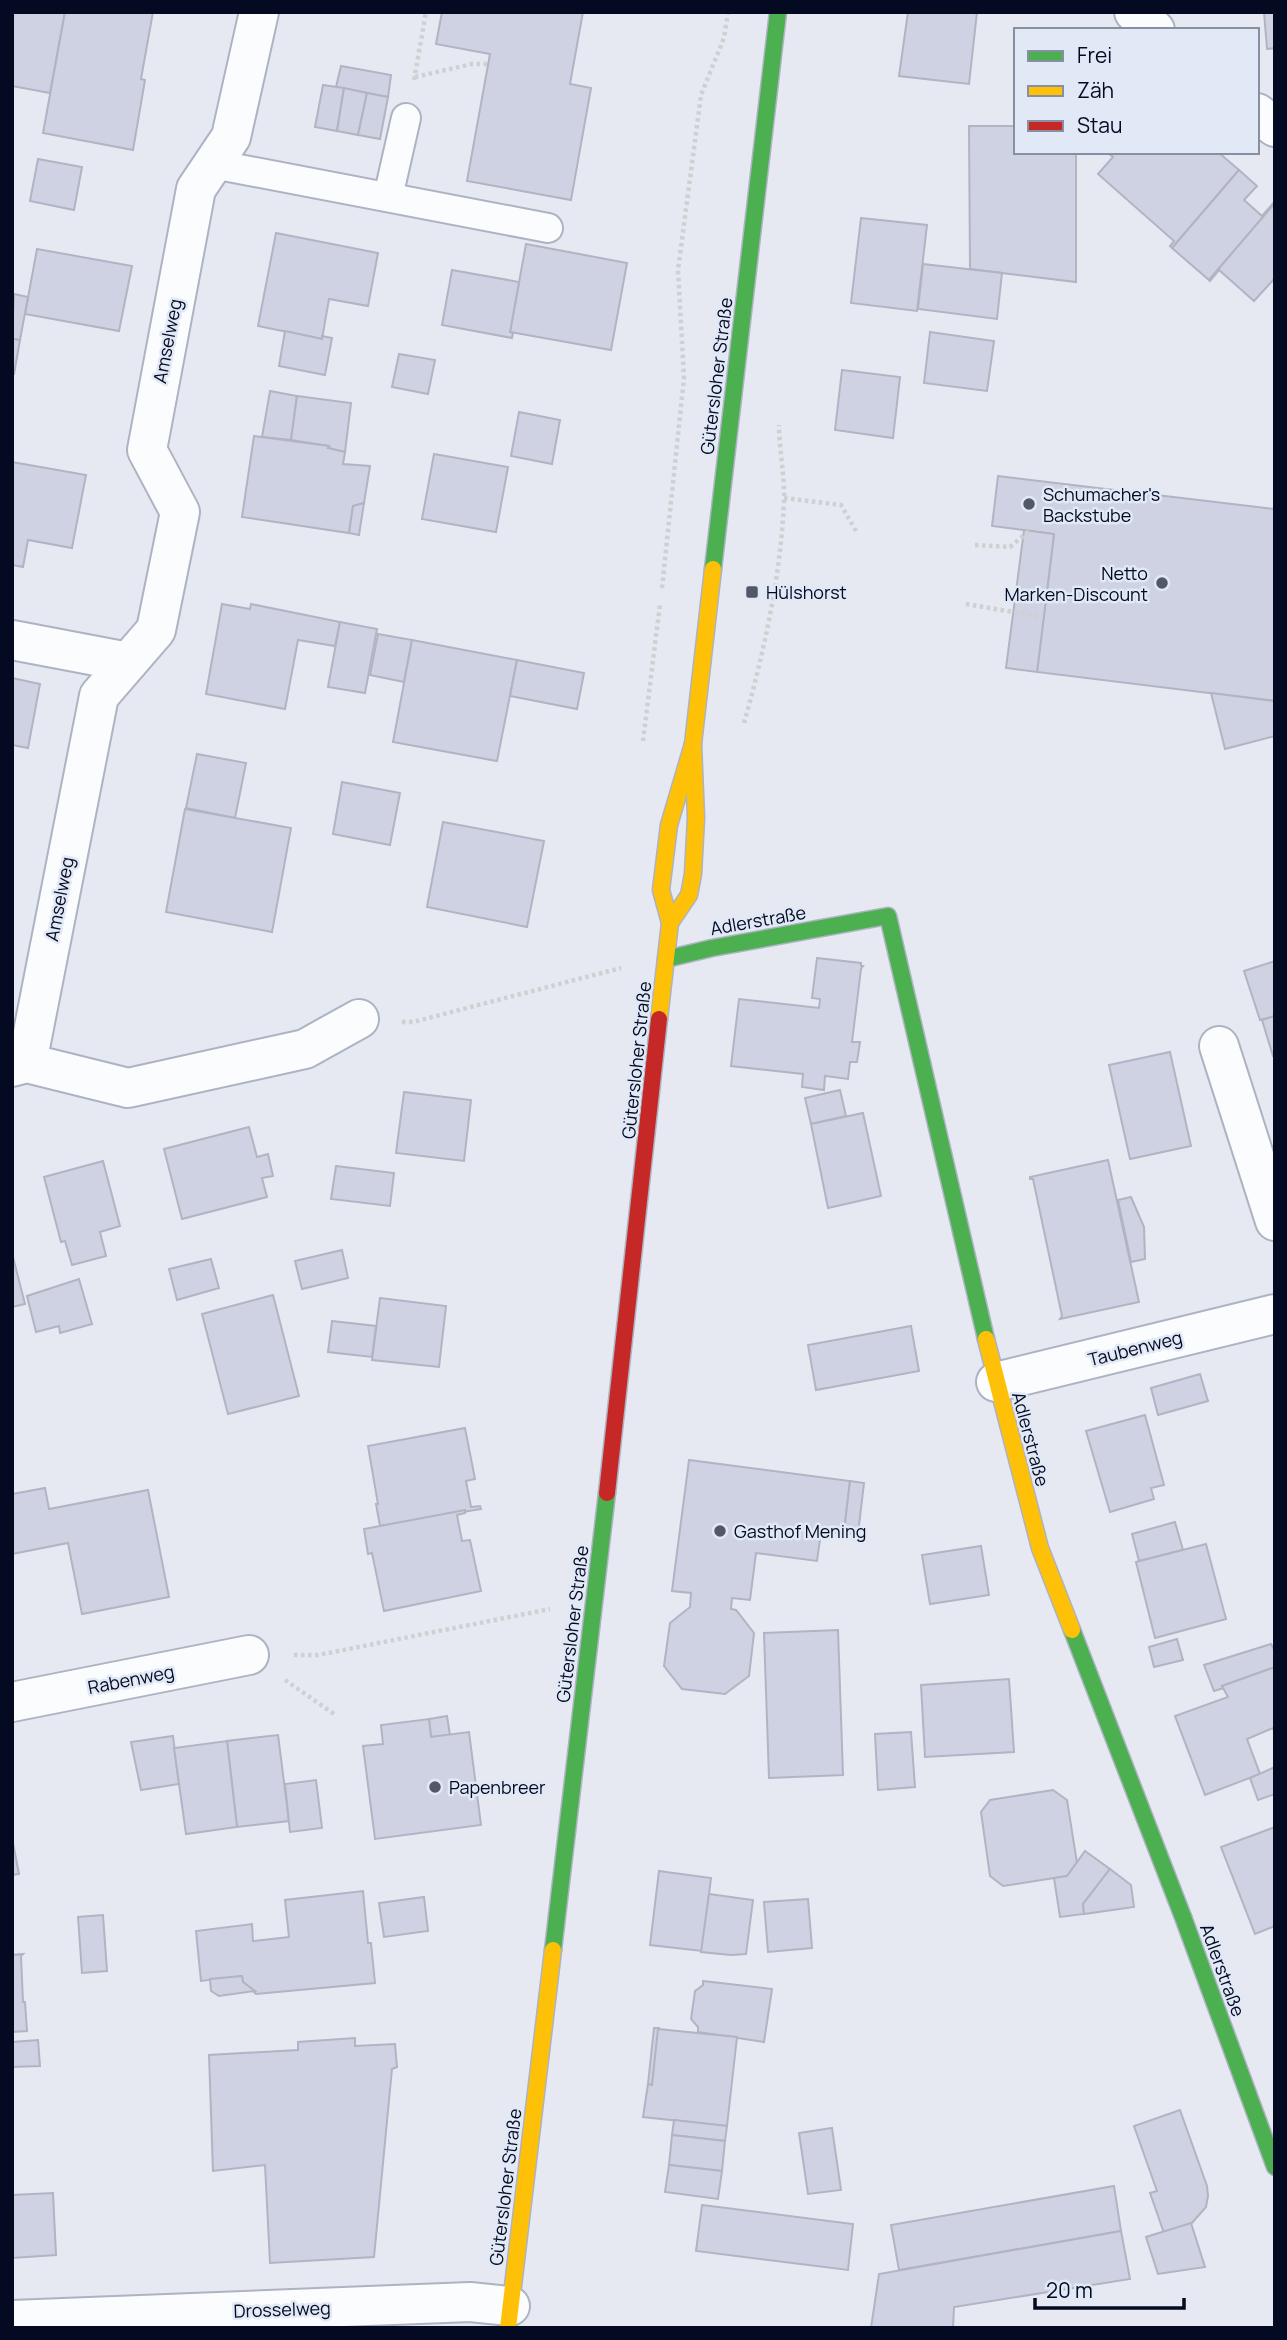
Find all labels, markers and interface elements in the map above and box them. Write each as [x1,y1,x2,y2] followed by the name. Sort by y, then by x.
[1014,28,1259,154] legend
[1077,41,1112,69] text: Frei
[1077,76,1114,104] text: Zäh
[1077,111,1123,139] text: Stau
[694,296,738,456] street label: Gütersloher Straße
[147,297,187,385] street label: Amselweg
[1043,482,1160,527] place label: Schumacher's Backstube
[1021,496,1037,512] marker: Schumacher's Backstube
[1004,561,1148,606] place label: Netto Marken-Discount
[1154,575,1170,591] marker: Netto Marken-Discount
[766,580,847,604] place label: Hülshorst
[744,584,760,600] marker: Hülshorst
[39,855,79,943] street label: Amselweg
[708,900,808,940] street label: Adlerstraße
[616,980,656,1140] street label: Gütersloher Straße
[1085,1325,1185,1371] street label: Taubenweg
[1007,1389,1055,1489] street label: Adlerstraße
[734,1519,866,1543] place label: Gasthof Mening
[712,1523,728,1539] marker: Gasthof Mening
[550,1544,594,1704] street label: Gütersloher Straße
[86,1659,176,1699] street label: Rabenweg
[449,1775,546,1799] place label: Papenbreer
[427,1779,443,1795] marker: Papenbreer
[1195,1920,1251,2020] street label: Adlerstraße
[483,2107,527,2267] street label: Gütersloher Straße
[1035,2266,1184,2310] scale bar
[1046,2276,1093,2304] text: 20 m
[233,2295,331,2323] street label: Drosselweg

